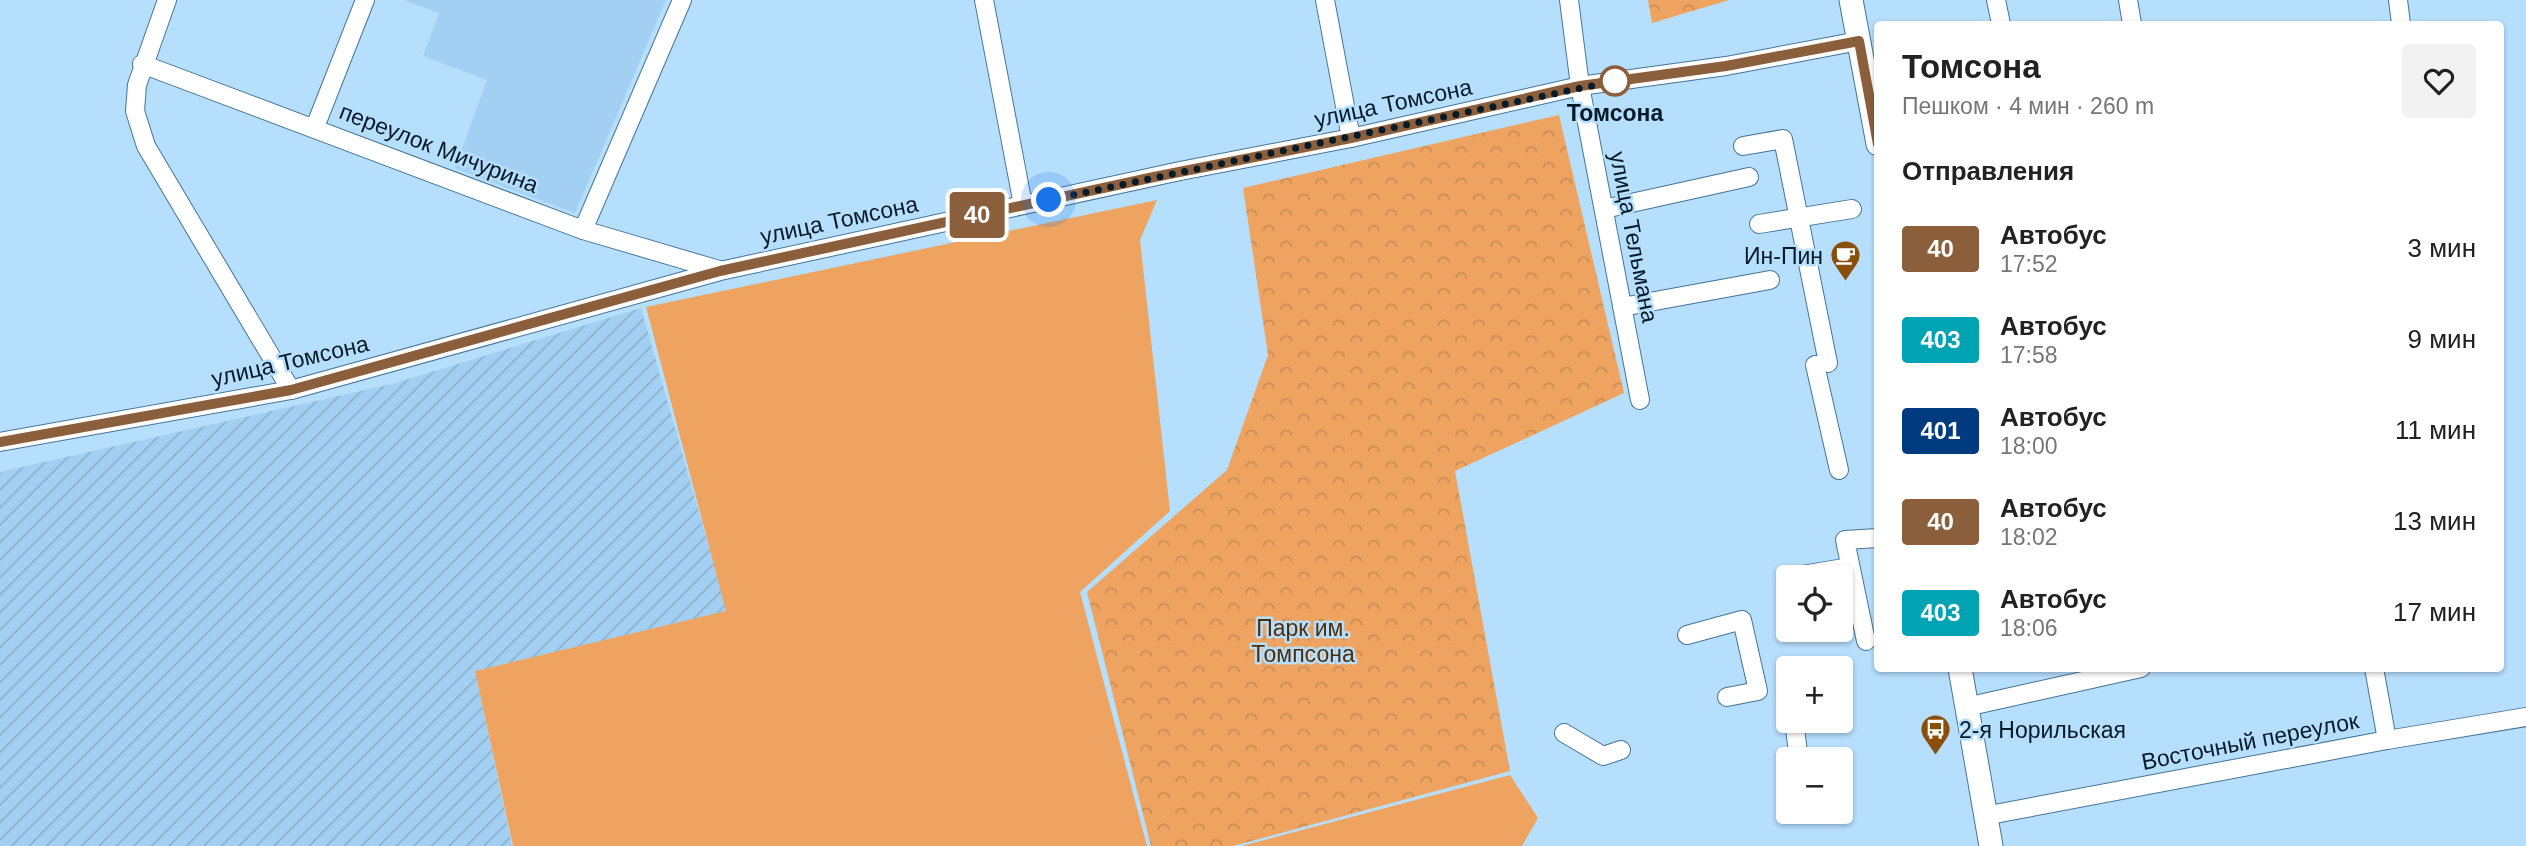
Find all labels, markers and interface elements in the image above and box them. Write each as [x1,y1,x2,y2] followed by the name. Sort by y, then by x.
[2402,44,2476,118] button: heart
[1902,48,2041,85] text: Томсона
[1600,66,1630,96] marker: Томсона
[1312,74,1474,132] street label: улица Томсона
[1902,93,2154,119] text: Пешком · 4 мин · 260 m
[336,98,542,198] street label: переулок Мичурина
[1567,100,1663,126] place label: Томсона
[1605,149,1663,325] street label: улица Тельмана
[1902,156,2074,186] text: Отправления
[1031,182,1066,217] your location
[758,191,920,249] street label: улица Томсона
[946,192,1009,238] line badge: 40
[964,201,990,228] text: 40
[2000,220,2107,250] text: Автобус
[2408,233,2476,263] text: 3 мин
[1927,235,1954,262] text: 40
[1829,239,1863,283] cafe icon: Ин-Пин
[1744,243,1823,269] place label: Ин-Пин
[2000,251,2058,277] text: 17:52
[2000,311,2107,341] text: Автобус
[2408,324,2476,354] text: 9 мин
[1920,326,1961,353] text: 403
[209,330,371,392] street label: улица Томсона
[2000,342,2058,368] text: 17:58
[2000,402,2107,432] text: Автобус
[2395,415,2476,445] text: 11 мин
[1920,417,1961,444] text: 401
[2000,433,2058,459] text: 18:00
[2000,493,2107,523] text: Автобус
[2393,506,2476,536] text: 13 мин
[1927,508,1954,535] text: 40
[2000,524,2058,550] text: 18:02
[1776,565,1853,824] map controls
[1776,565,1853,642] button: locate
[2000,584,2107,614] text: Автобус
[2393,597,2476,627] text: 17 мин
[1920,599,1961,626] text: 403
[1251,615,1355,667] park label: Парк им. Томпсона
[2000,615,2058,641] text: 18:06
[1776,656,1853,733] button: +
[2139,707,2362,775] street label: Восточный переулок
[1919,713,1953,757] bus stop icon: 2-я Норильская
[1959,717,2126,743] place label: 2-я Норильская
[1776,747,1853,824] button: −

